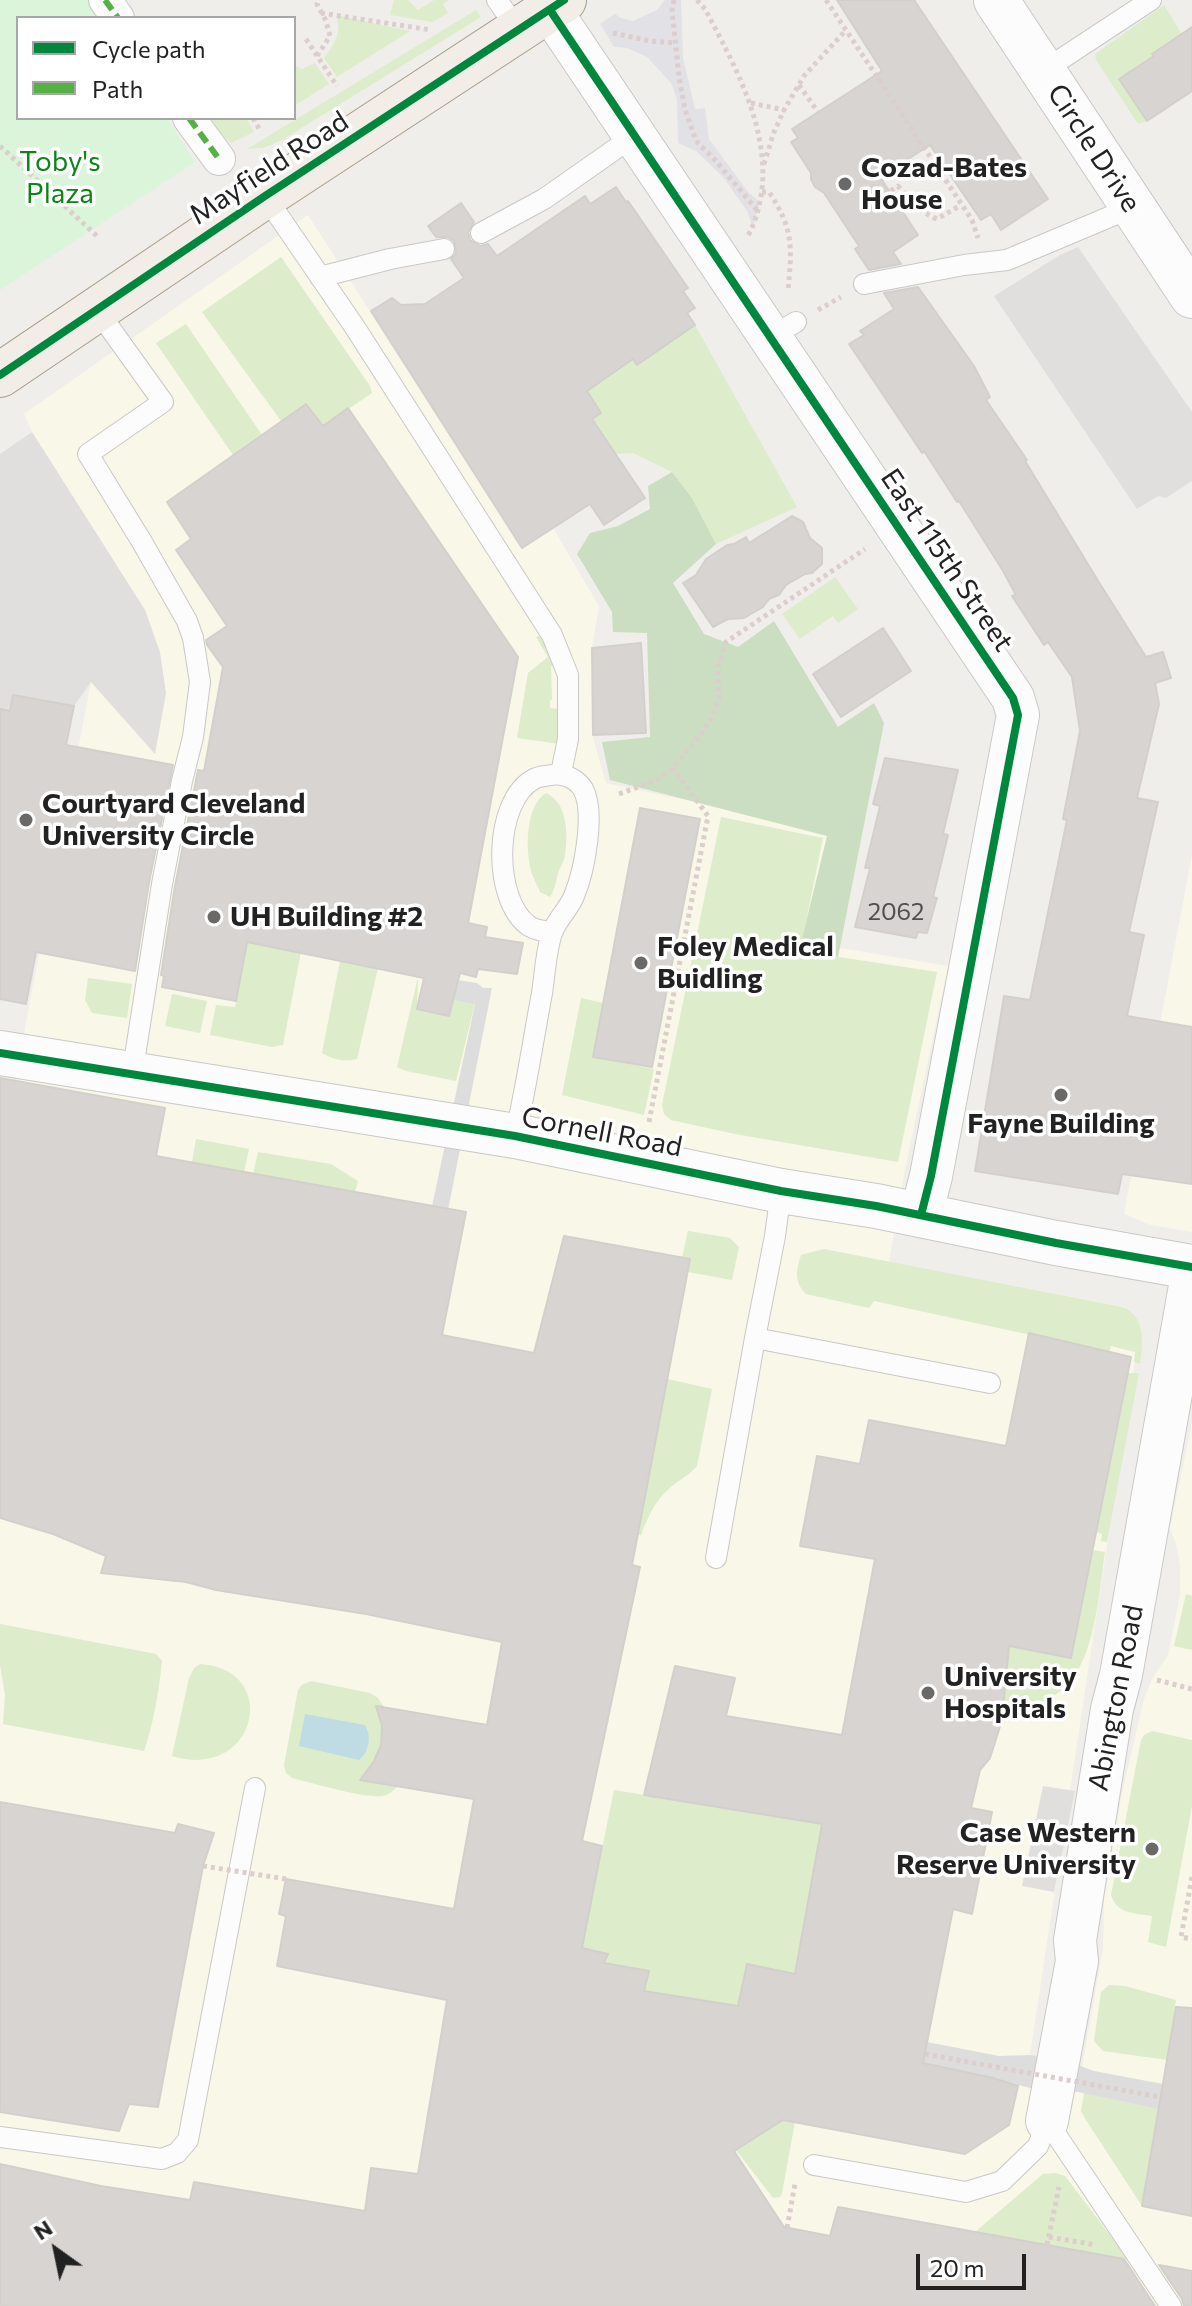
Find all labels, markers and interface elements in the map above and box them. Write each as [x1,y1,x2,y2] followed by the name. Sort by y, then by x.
[16,16,296,120] legend
[92,34,206,63] text: Cycle path
[92,74,143,103] text: Path
[1040,78,1148,218] street label: Circle Drive
[183,104,355,232] street label: Mayfield Road
[19,145,101,211] park label: Toby's Plaza
[861,151,1027,217] place label: Cozad-Bates House
[836,175,854,193] marker: Cozad-Bates House
[874,462,1020,658] street label: East 115th Street
[42,787,305,853] place label: Courtyard Cleveland University Circle
[17,811,35,829] marker: Courtyard Cleveland University Circle
[868,898,924,926] house number: 2062
[230,900,423,934] place label: UH Building #2
[205,908,223,926] marker: UH Building #2
[657,930,834,996] place label: Foley Medical Buidling
[632,954,650,972] marker: Foley Medical Buidling
[1052,1086,1070,1104] marker: Fayne Building
[519,1100,685,1164] street label: Cornell Road
[967,1107,1155,1141] place label: Fayne Building
[1081,1602,1151,1794] street label: Abington Road
[944,1660,1077,1726] place label: University Hospitals
[919,1684,937,1702] marker: University Hospitals
[896,1816,1136,1882] place label: Case Western Reserve University
[1143,1840,1161,1858] marker: Case Western Reserve University
[16,2210,96,2290] north arrow
[28,2214,57,2245] text: N
[920,2238,1030,2288] scale bar
[930,2253,984,2282] text: 20 m

